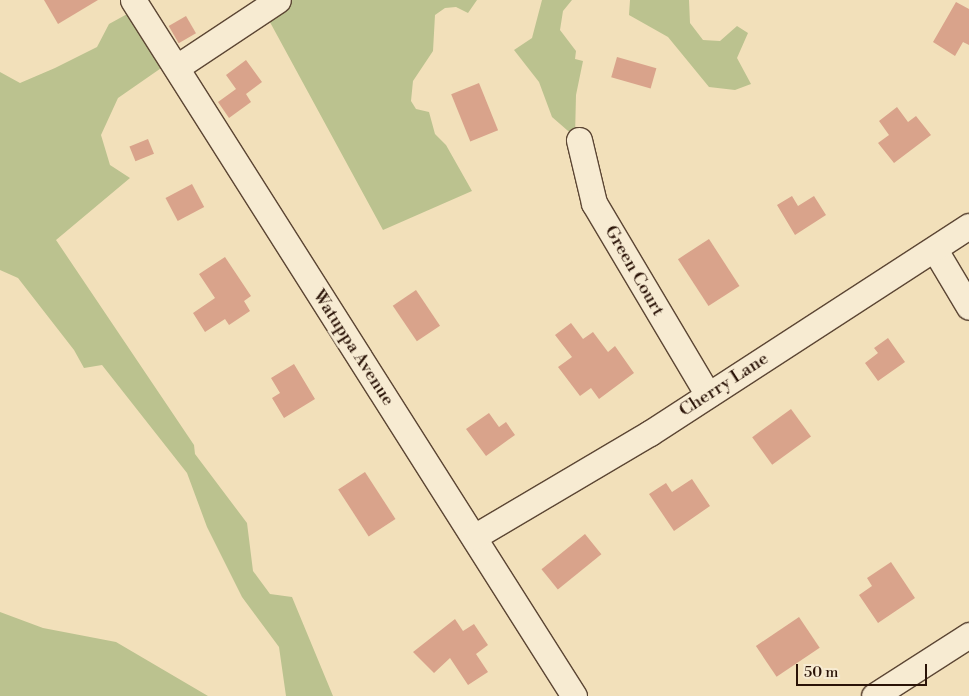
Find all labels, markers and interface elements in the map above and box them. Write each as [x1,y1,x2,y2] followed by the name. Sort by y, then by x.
[599,222,669,320] street label: Green Court
[307,286,399,410] street label: Watuppa Avenue
[675,348,773,422] street label: Cherry Lane
[799,654,930,686] scale bar
[804,663,838,682] text: 50 m

